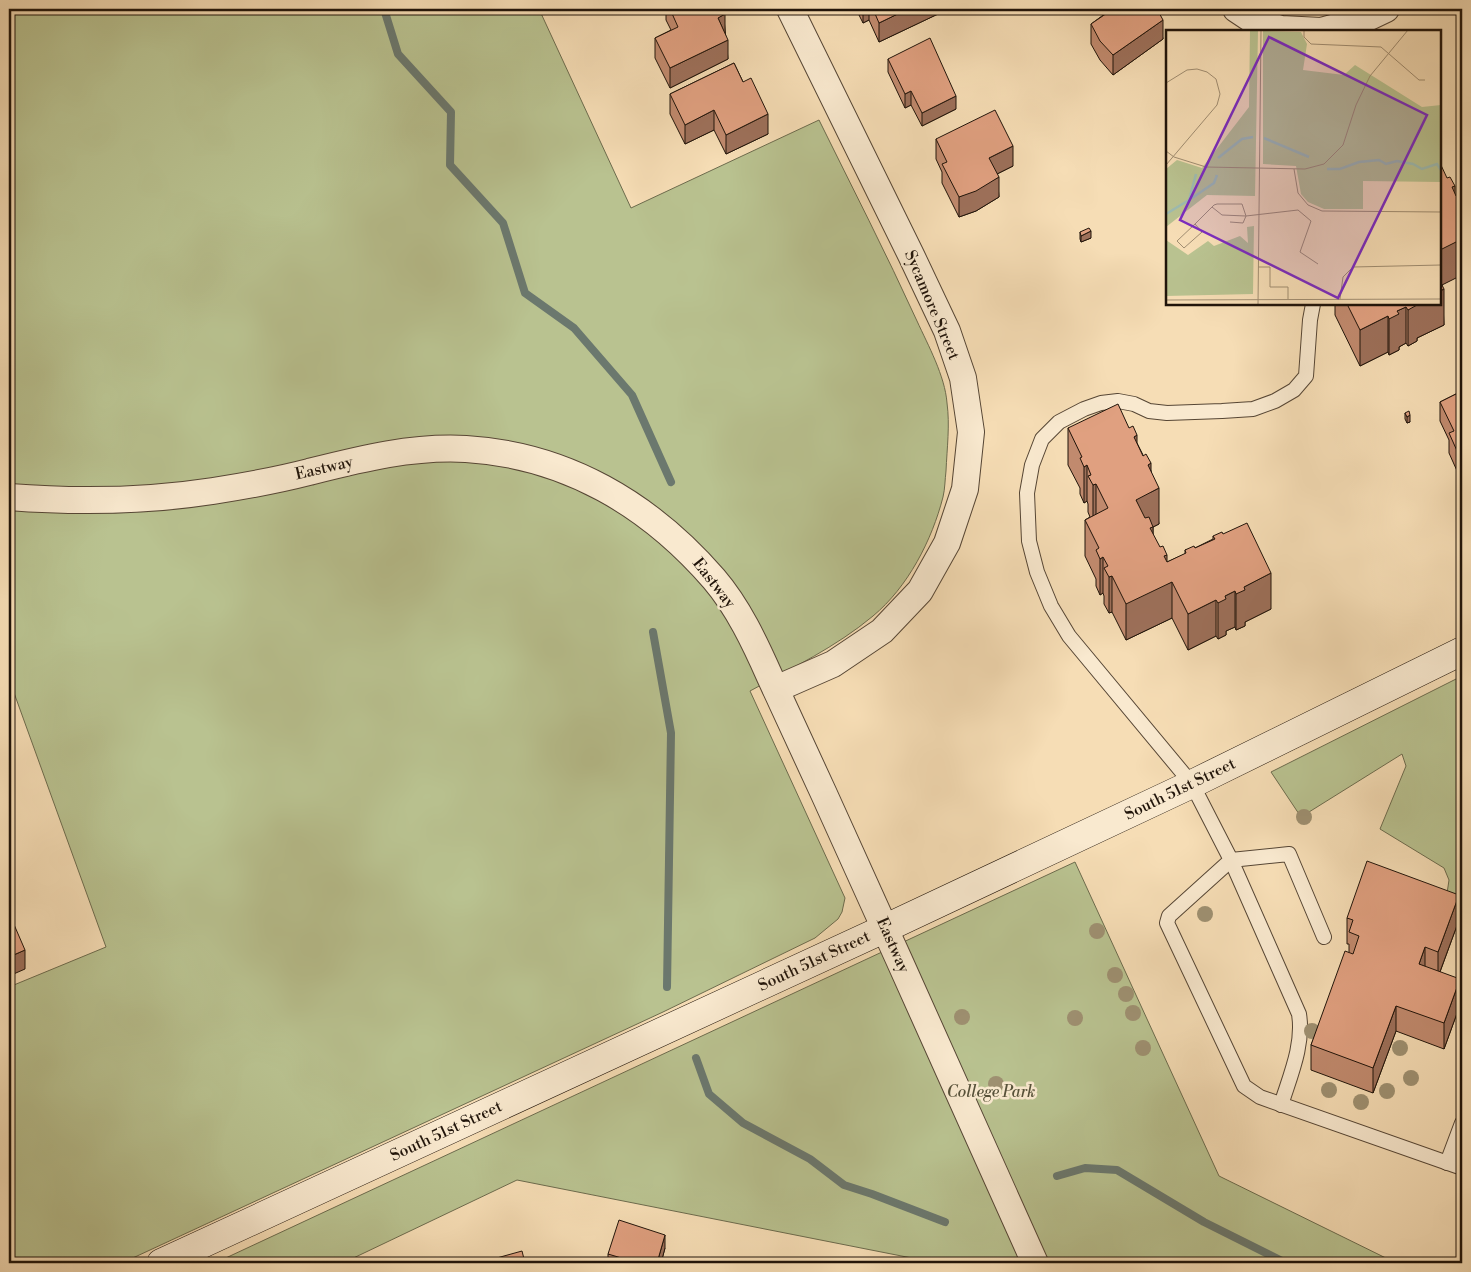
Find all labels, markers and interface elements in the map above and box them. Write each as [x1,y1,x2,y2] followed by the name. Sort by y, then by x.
[1166,30,1441,305] inset map
[900,247,964,363] street label: Sycamore Street
[293,452,355,484] street label: Eastway
[688,554,740,612] street label: Eastway
[1121,753,1239,825] street label: South 51st Street
[872,914,914,976] street label: Eastway
[755,926,873,996] street label: South 51st Street
[947,1082,1035,1102] park label: College Park
[387,1096,505,1166] street label: South 51st Street

